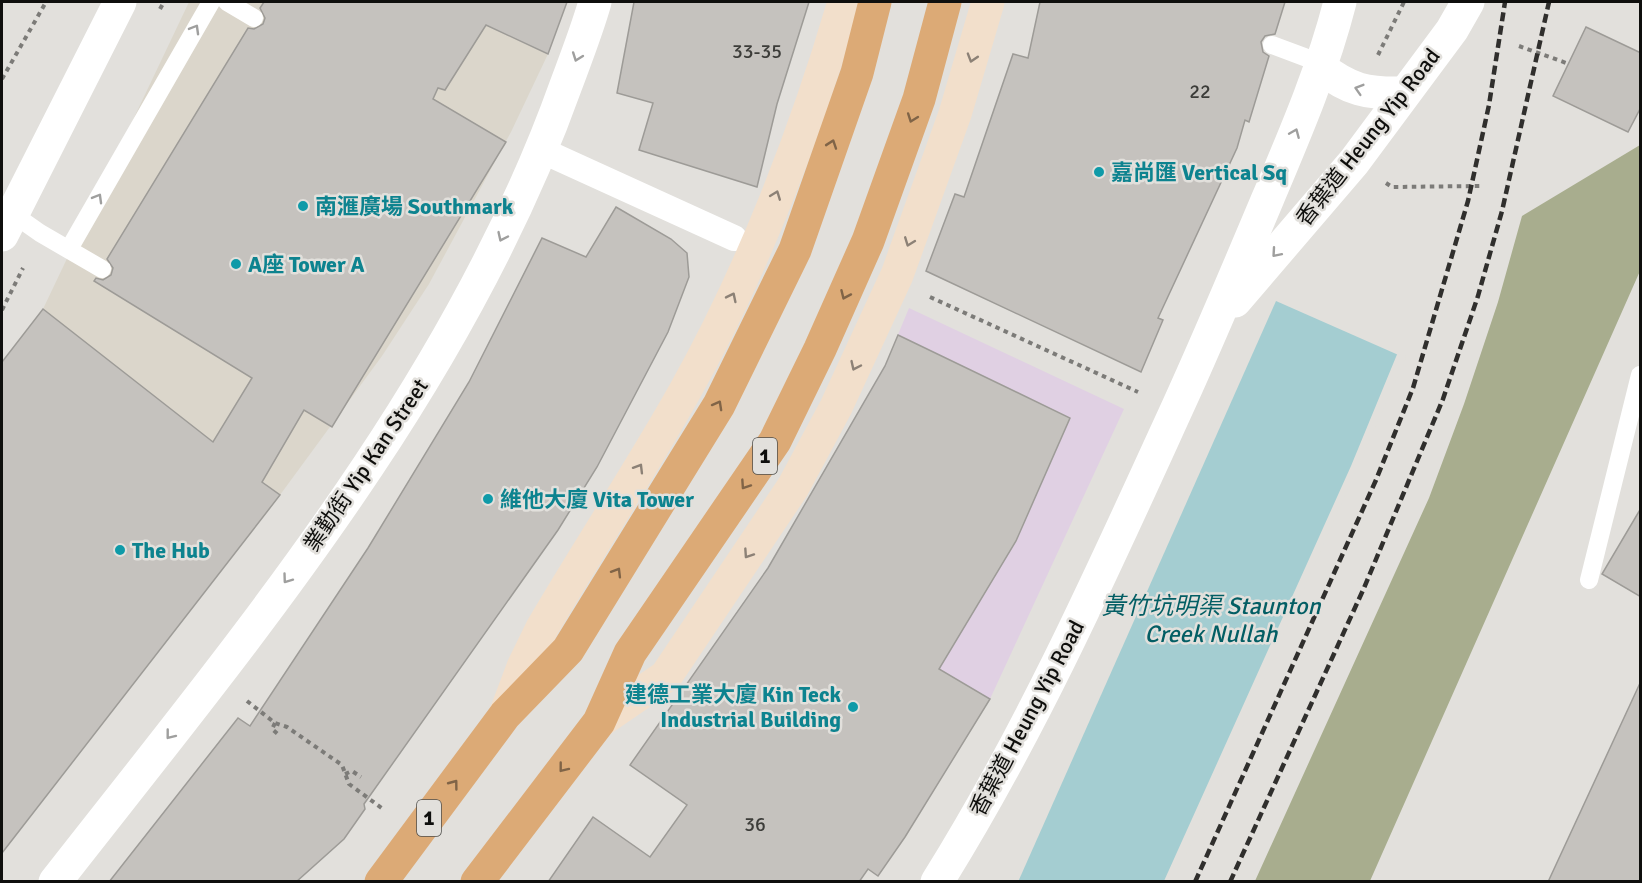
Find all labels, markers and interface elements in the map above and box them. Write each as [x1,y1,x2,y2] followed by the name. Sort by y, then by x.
[188,25,199,35] one-way arrow
[732,39,782,64] house number: 33-35
[1290,43,1446,231] street label: 香葉道 Heung Yip Road
[571,51,584,62] one-way arrow
[967,52,979,63] one-way arrow
[1189,79,1211,104] house number: 22
[1354,84,1365,96] one-way arrow
[906,112,919,123] one-way arrow
[1288,129,1300,140] one-way arrow
[824,139,837,150] one-way arrow
[1111,159,1287,186] place label: 嘉尚匯 Vertical Sq
[1092,165,1106,179] marker: 嘉尚匯 Vertical Sq
[768,190,781,201] one-way arrow
[315,193,514,220] place label: 南滙廣場 Southmark
[91,194,102,204] one-way arrow
[296,199,310,213] marker: 南滙廣場 Southmark
[498,230,510,241] one-way arrow
[904,237,917,247] one-way arrow
[1272,246,1283,257] one-way arrow
[248,251,365,278] place label: A座 Tower A
[229,257,243,271] marker: A座 Tower A
[840,288,852,299] one-way arrow
[725,292,737,303] one-way arrow
[850,360,862,371] one-way arrow
[298,373,434,557] street label: 業勤街 Yip Kan Street
[711,401,722,411] one-way arrow
[753,438,777,474] road number: 1
[631,464,643,474] one-way arrow
[741,479,752,490] one-way arrow
[500,486,694,513] place label: 維他大廈 Vita Tower
[481,492,495,506] marker: 維他大廈 Vita Tower
[132,537,210,564] place label: The Hub
[113,543,127,557] marker: The Hub
[744,547,755,558] one-way arrow
[609,568,621,578] one-way arrow
[283,572,294,583] one-way arrow
[1101,591,1321,649] water label: 黃竹坑明渠 Staunton Creek Nullah
[964,616,1090,820] street label: 香葉道 Heung Yip Road
[625,681,841,733] place label: 建德工業大廈 Kin Teck Industrial Building
[846,700,860,714] marker: 建德工業大廈 Kin Teck Industrial Building
[166,728,177,739] one-way arrow
[560,762,571,773] one-way arrow
[446,780,457,791] one-way arrow
[417,800,441,836] road number: 1
[744,812,766,837] house number: 36

